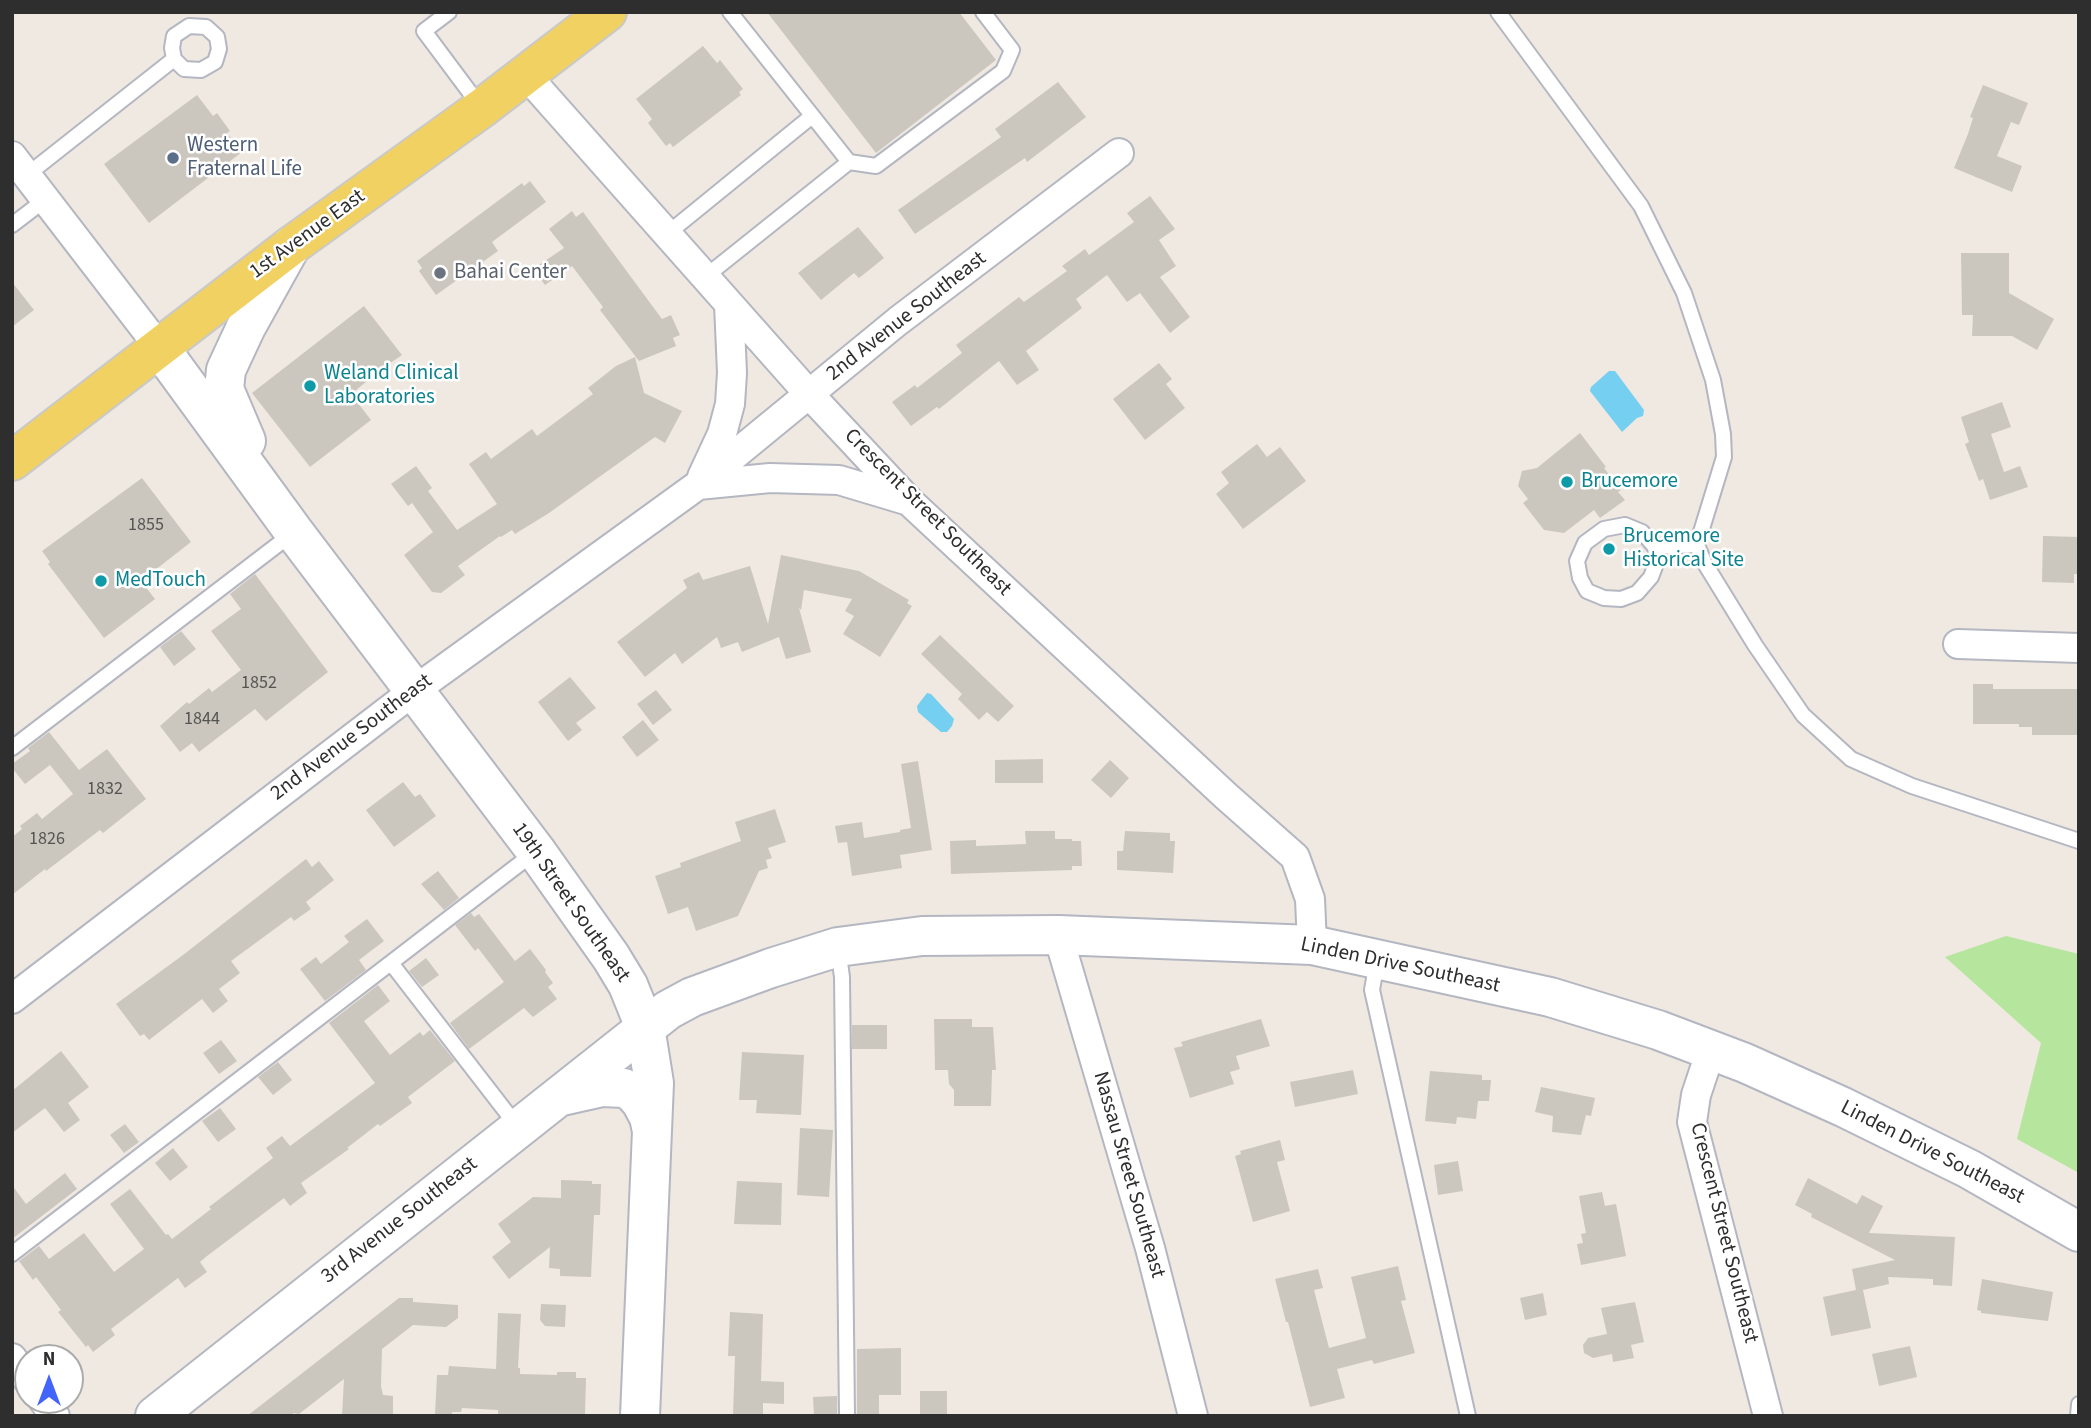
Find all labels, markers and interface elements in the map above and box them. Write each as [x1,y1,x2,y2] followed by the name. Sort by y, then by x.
[187,133,302,183] place label: Western Fraternal Life
[165,150,181,166] marker: Western Fraternal Life
[246,185,370,285] street label: 1st Avenue East
[822,247,992,387] street label: 2nd Avenue Southeast
[454,260,567,286] place label: Bahai Center
[432,265,448,281] marker: Bahai Center
[324,361,459,411] place label: Weland Clinical Laboratories
[302,378,318,394] marker: Weland Clinical Laboratories
[838,424,1016,602] street label: Crescent Street Southeast
[1581,469,1678,495] place label: Brucemore
[1559,474,1575,490] marker: Brucemore
[128,515,164,537] house number: 1855
[1623,524,1744,574] place label: Brucemore Historical Site
[1601,541,1617,557] marker: Brucemore Historical Site
[115,568,206,594] place label: MedTouch
[93,573,109,589] marker: MedTouch
[266,669,438,807] street label: 2nd Avenue Southeast
[241,673,277,695] house number: 1852
[184,709,220,731] house number: 1844
[87,779,123,801] house number: 1832
[505,818,635,988] street label: 19th Street Southeast
[29,829,65,851] house number: 1826
[1298,933,1502,999] street label: Linden Drive Southeast
[1086,1069,1170,1281] street label: Nassau Street Southeast
[1836,1096,2028,1210] street label: Linden Drive Southeast
[1683,1120,1763,1346] street label: Crescent Street Southeast
[317,1152,483,1290] street label: 3rd Avenue Southeast
[14,1344,84,1414] north arrow
[43,1346,55,1373] text: N

